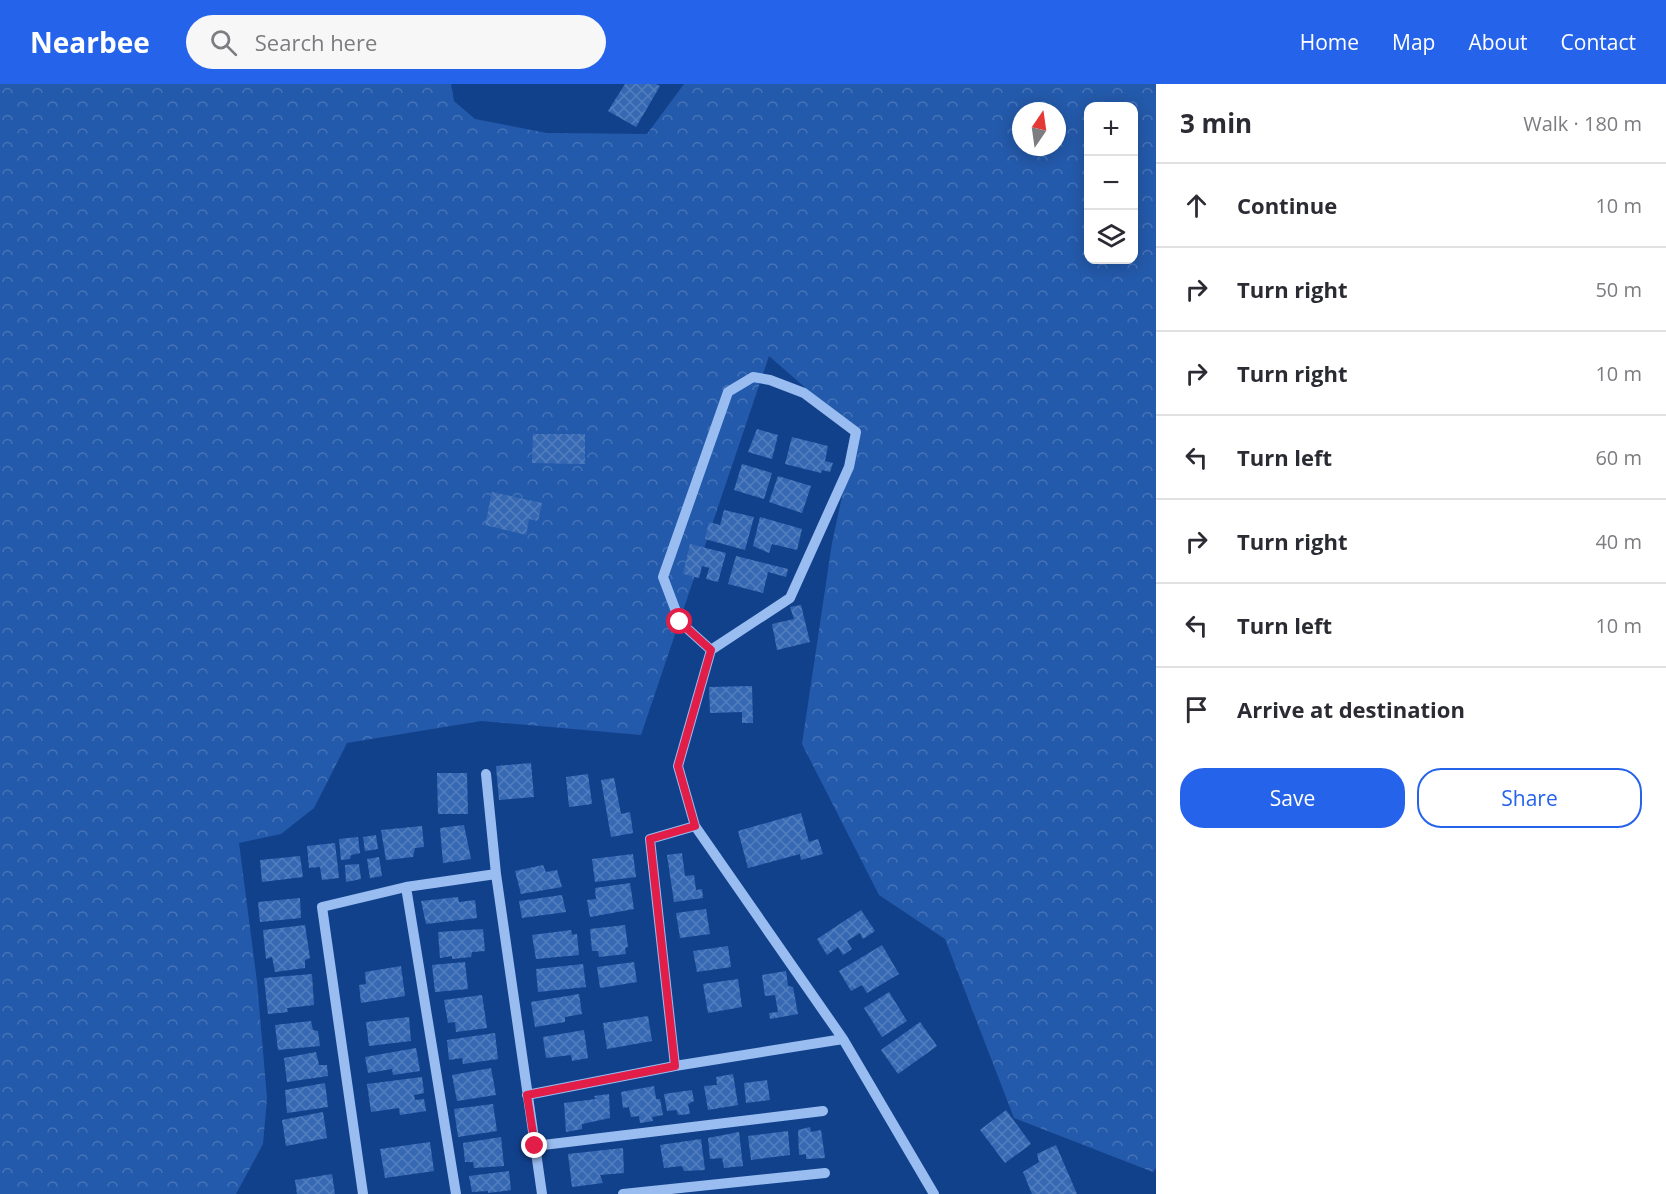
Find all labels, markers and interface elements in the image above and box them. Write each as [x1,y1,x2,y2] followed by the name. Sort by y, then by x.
[186,15,606,69] search box
[30,23,150,61] text: Nearbee
[207,26,240,59] icon: search
[255,27,377,57] text: Search here
[1300,28,1359,56] text: Home
[1392,28,1435,56] text: Map
[1468,28,1528,56] text: About
[1561,28,1636,56] text: Contact
[1012,102,1066,156] north arrow
[1084,102,1138,264] map controls
[1084,102,1138,156] button: +
[1180,105,1252,141] text: 3 min
[1523,110,1642,137] text: Walk · 180 m
[1084,156,1138,210] button: −
[1180,189,1213,222] icon: ahead
[1237,190,1337,220] text: Continue
[1595,192,1642,219] text: 10 m
[1084,210,1138,264] button: layers
[1180,273,1213,306] icon: right
[1237,274,1348,304] text: Turn right
[1595,276,1642,303] text: 50 m
[1180,357,1213,390] icon: right
[1237,358,1348,388] text: Turn right
[1595,360,1642,387] text: 10 m
[1180,441,1213,474] icon: left
[1237,442,1332,472] text: Turn left
[1595,444,1642,471] text: 60 m
[1180,525,1213,558] icon: right
[1237,526,1348,556] text: Turn right
[1595,528,1642,555] text: 40 m
[666,608,692,634] route start
[1180,609,1213,642] icon: left
[1237,610,1332,640] text: Turn left
[1595,612,1642,639] text: 10 m
[1180,693,1213,726] icon: arrive
[1237,694,1465,724] text: Arrive at destination
[1180,768,1405,828] button: Save
[1417,768,1642,828] button: Share
[521,1132,547,1158] route end

